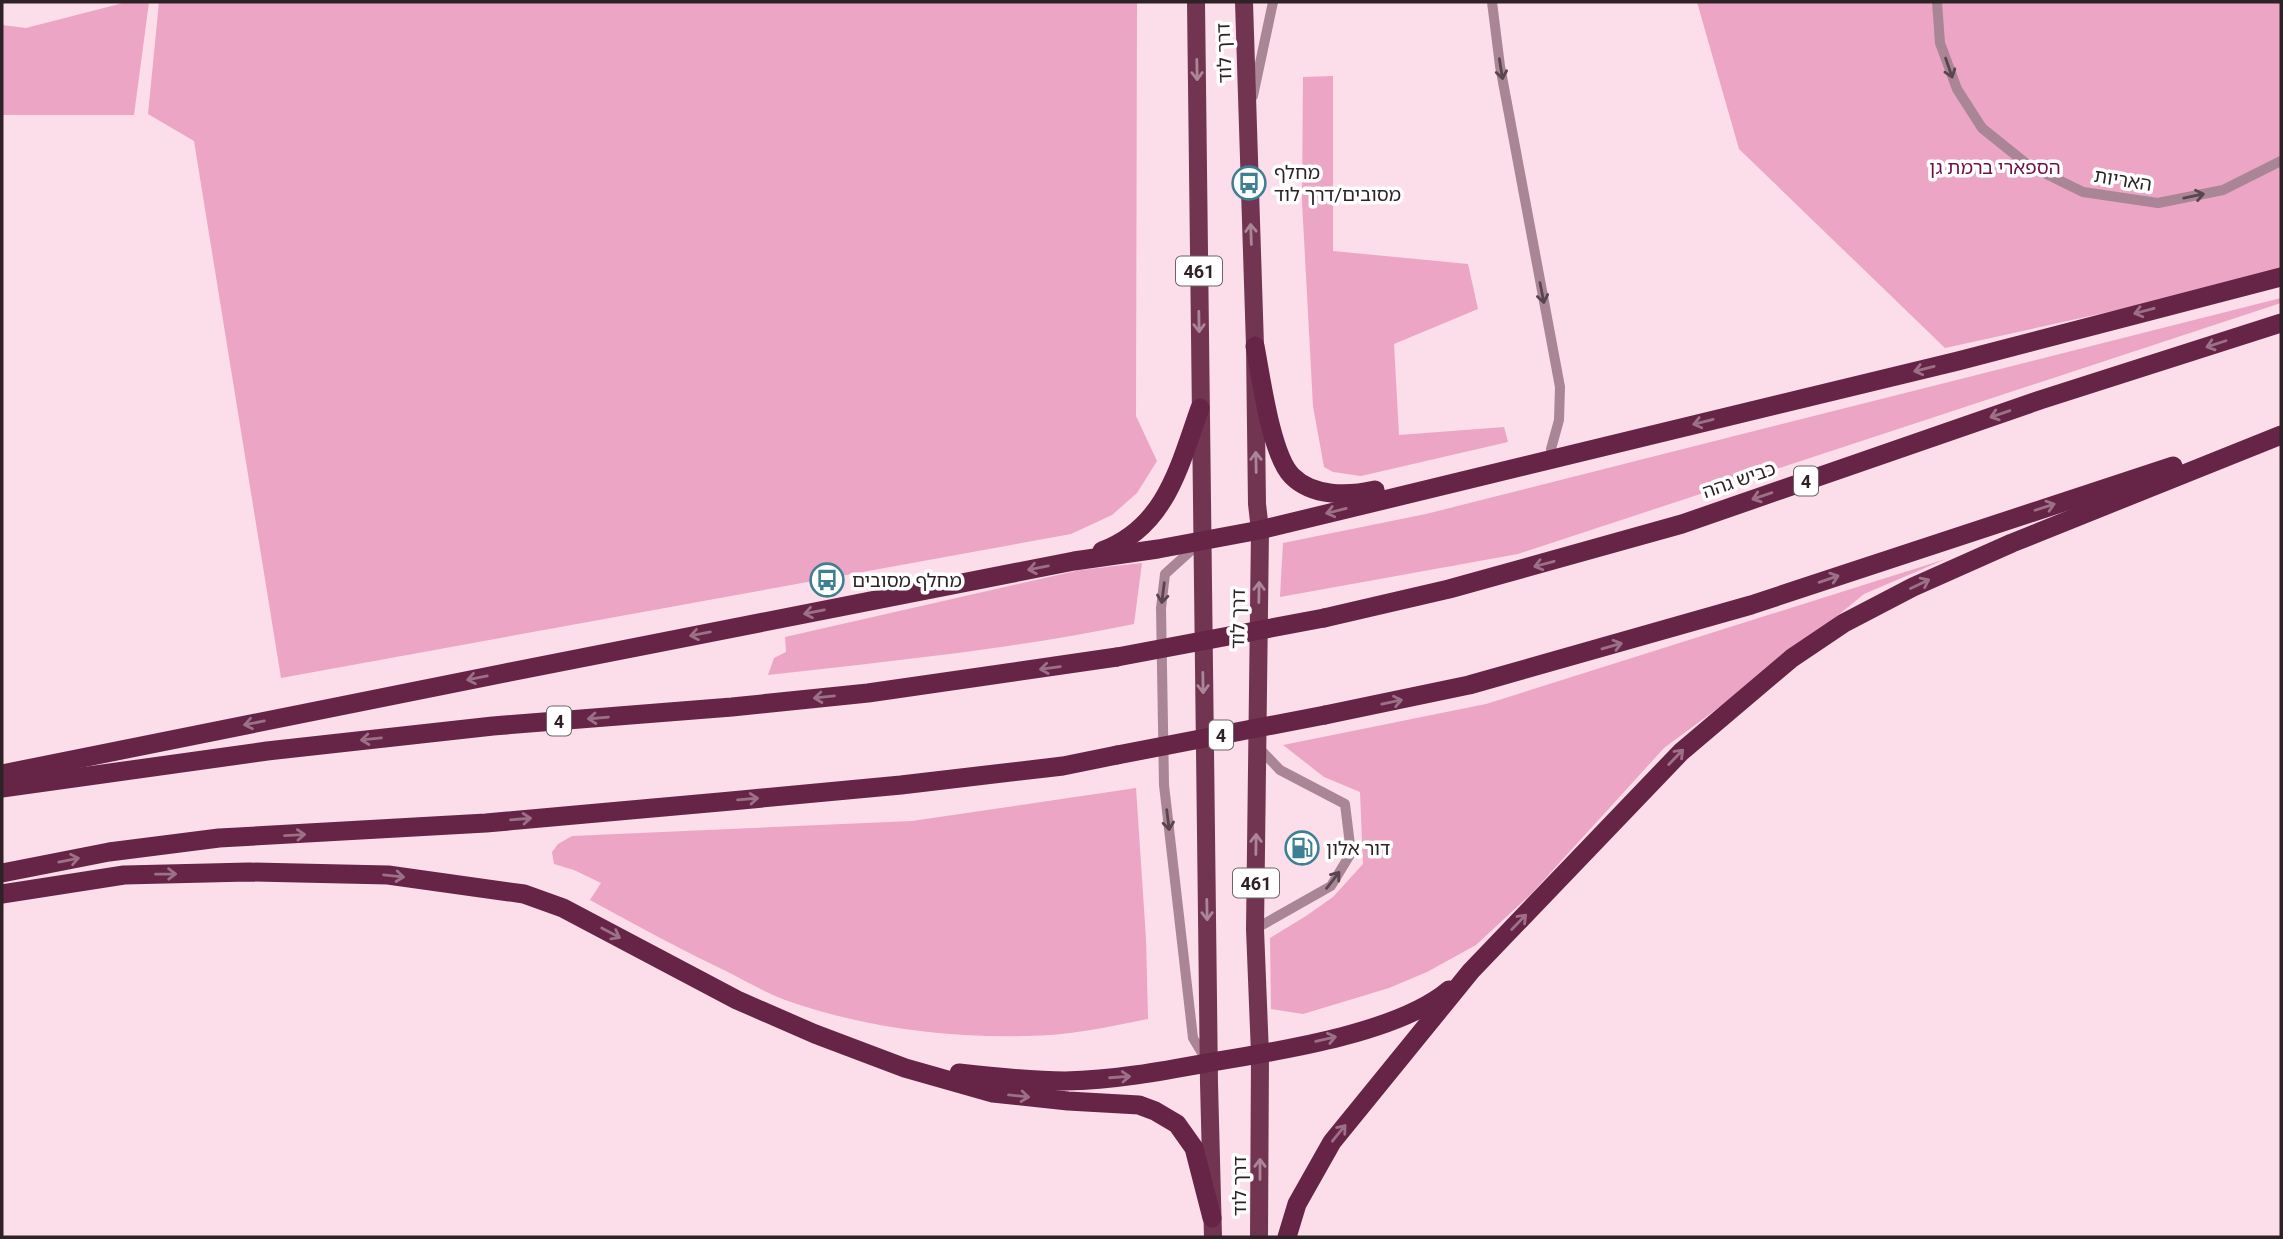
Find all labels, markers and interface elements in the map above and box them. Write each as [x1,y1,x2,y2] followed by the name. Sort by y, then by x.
[1211,22,1237,84] street label: דרך לוד
[1495,57,1508,80] one-way arrow
[1944,57,1956,79] one-way arrow
[1190,58,1204,81] one-way arrow
[1929,156,2061,179] park label: הספארי ברמת גן
[1274,161,1401,206] place label: מחלף מסובים/דרך לוד
[1230,164,1268,202] bus stop icon: מחלף מסובים/דרך לוד
[2092,164,2154,196] street label: האריות
[2182,189,2205,203] one-way arrow
[1245,223,1258,246] one-way arrow
[1176,256,1222,286] road number: 461
[1536,281,1550,304] one-way arrow
[2133,305,2156,318] one-way arrow
[1192,310,1206,333] one-way arrow
[2206,339,2228,351] one-way arrow
[1913,363,1936,376] one-way arrow
[1989,409,2011,421] one-way arrow
[1692,417,1714,430] one-way arrow
[1249,450,1263,473] one-way arrow
[1699,457,1779,503] street label: כביש גהה
[1794,466,1818,495] road number: 4
[1751,491,1773,503] one-way arrow
[2034,500,2056,512] one-way arrow
[1325,505,1348,518] one-way arrow
[1534,558,1556,571] one-way arrow
[808,561,846,599] bus stop icon: מחלף מסובים
[1027,562,1050,576] one-way arrow
[852,569,962,592] place label: מחלף מסובים
[1818,571,1840,584] one-way arrow
[1909,577,1930,590] one-way arrow
[1252,580,1266,603] one-way arrow
[1156,581,1169,604] one-way arrow
[1226,589,1250,649] street label: דרך לוד
[803,605,826,619] one-way arrow
[689,628,712,642] one-way arrow
[1601,638,1623,651] one-way arrow
[1039,661,1062,674] one-way arrow
[1197,671,1210,694] one-way arrow
[466,672,489,685] one-way arrow
[813,691,836,704] one-way arrow
[1380,694,1403,708] one-way arrow
[547,706,571,736] road number: 4
[587,712,609,725] one-way arrow
[243,717,266,731] one-way arrow
[1209,720,1233,750] road number: 4
[360,733,383,746] one-way arrow
[1667,749,1684,766] one-way arrow
[736,792,759,805] one-way arrow
[1161,808,1174,831] one-way arrow
[510,813,532,826] one-way arrow
[283,828,305,841] one-way arrow
[1283,829,1321,867] fuel station icon: דור אלון
[1249,832,1263,855] one-way arrow
[1326,837,1390,860] place label: דור אלון
[57,852,80,866] one-way arrow
[155,867,178,880] one-way arrow
[1233,868,1279,898] road number: 461
[382,870,405,883] one-way arrow
[1325,871,1340,890] one-way arrow
[1200,898,1213,921] one-way arrow
[1510,914,1527,931] one-way arrow
[601,926,621,940] one-way arrow
[1314,1032,1337,1045] one-way arrow
[1108,1070,1131,1083] one-way arrow
[1007,1089,1030,1102] one-way arrow
[1332,1125,1347,1143] one-way arrow
[1228,1156,1251,1216] street label: דרך לוד
[1253,1158,1267,1181] one-way arrow

